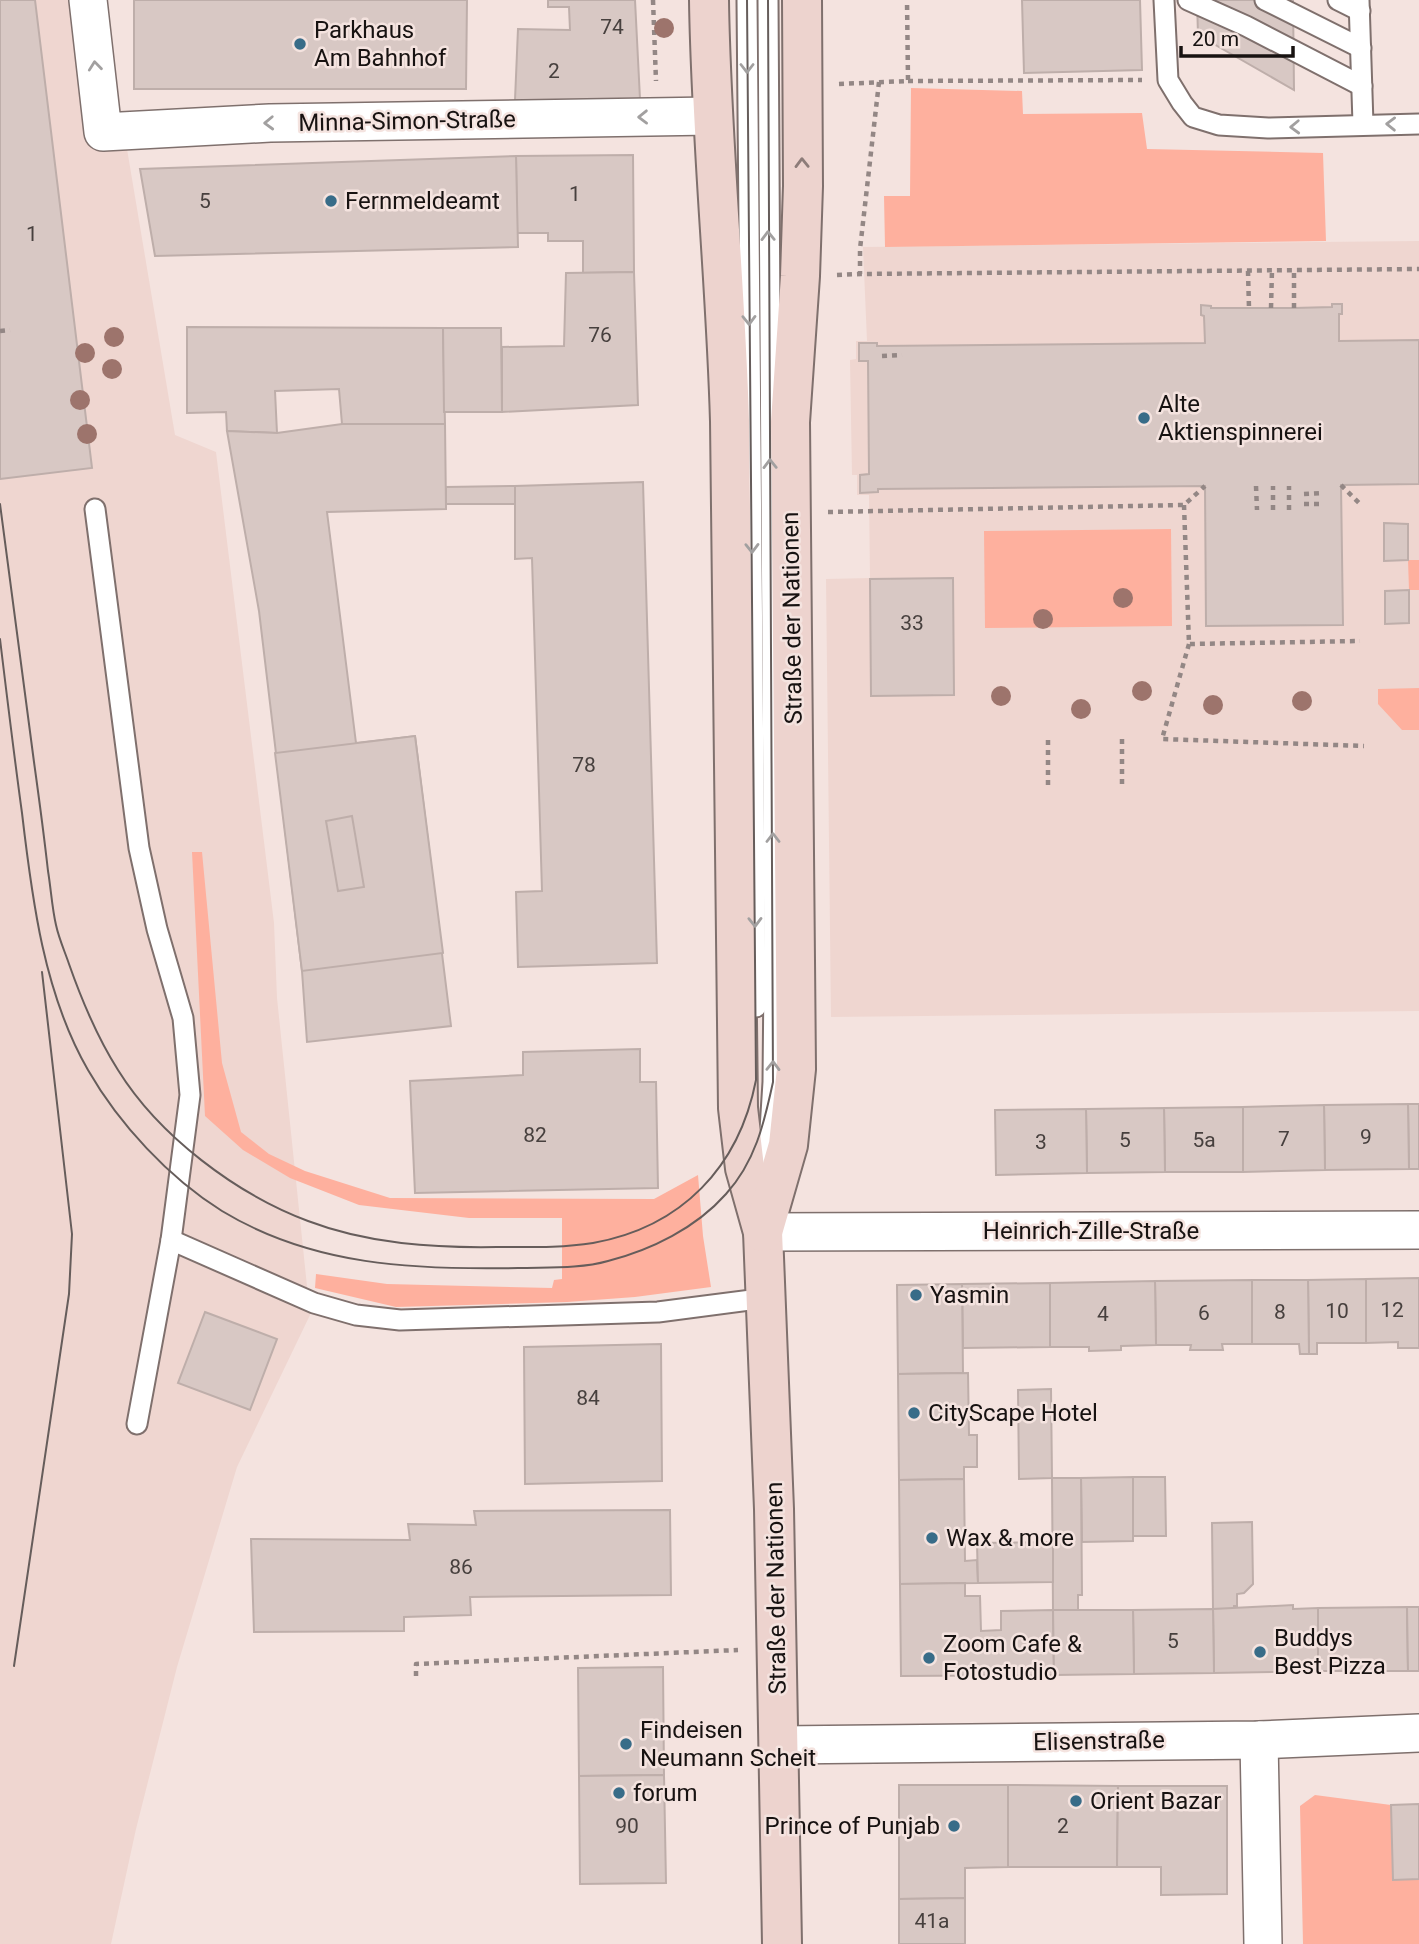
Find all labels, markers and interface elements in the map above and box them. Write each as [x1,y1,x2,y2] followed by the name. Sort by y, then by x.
[1181,14,1293,58] scale bar
[600,15,624,39] house number: 74
[314,16,447,72] place label: Parkhaus Am Bahnhof
[1192,27,1239,51] text: 20 m
[292,36,308,52] marker: Parkhaus Am Bahnhof
[548,59,560,83] house number: 2
[88,60,103,71] one-way arrow
[739,63,755,74] one-way arrow
[298,105,516,137] street label: Minna-Simon-Straße
[638,109,648,125] one-way arrow
[263,116,274,131] one-way arrow
[1385,116,1396,132] one-way arrow
[1289,119,1300,134] one-way arrow
[794,158,810,168] one-way arrow
[569,182,581,206] house number: 1
[345,187,500,215] place label: Fernmeldeamt
[199,189,211,213] house number: 5
[323,193,339,209] marker: Fernmeldeamt
[26,222,38,246] house number: 1
[760,231,775,242] one-way arrow
[741,315,757,326] one-way arrow
[588,323,612,347] house number: 76
[1158,390,1323,446] place label: Alte Aktienspinnerei
[1136,410,1152,426] marker: Alte Aktienspinnerei
[762,458,778,469] one-way arrow
[776,511,808,725] street label: Straße der Nationen
[744,542,759,553] one-way arrow
[900,611,924,635] house number: 33
[572,753,596,777] house number: 78
[765,833,781,843] one-way arrow
[747,917,763,928] one-way arrow
[765,1060,781,1071] one-way arrow
[523,1123,547,1147] house number: 82
[1360,1125,1372,1149] house number: 9
[1278,1127,1290,1151] house number: 7
[1119,1128,1131,1152] house number: 5
[1192,1128,1216,1152] house number: 5a
[1035,1130,1047,1154] house number: 3
[983,1217,1199,1245] street label: Heinrich-Zille-Straße
[930,1281,1009,1309] place label: Yasmin
[908,1287,924,1303] marker: Yasmin
[1380,1298,1404,1322] house number: 12
[1325,1299,1349,1323] house number: 10
[1274,1300,1286,1324] house number: 8
[1198,1301,1210,1325] house number: 6
[1097,1302,1109,1326] house number: 4
[576,1386,600,1410] house number: 84
[928,1399,1098,1427] place label: CityScape Hotel
[906,1405,922,1421] marker: CityScape Hotel
[760,1481,792,1695] street label: Straße der Nationen
[946,1524,1074,1552] place label: Wax & more
[924,1530,940,1546] marker: Wax & more
[449,1555,473,1579] house number: 86
[1274,1624,1386,1680] place label: Buddys Best Pizza
[1167,1629,1179,1653] house number: 5
[943,1630,1082,1686] place label: Zoom Cafe & Fotostudio
[1252,1644,1268,1660] marker: Buddys Best Pizza
[921,1650,937,1666] marker: Zoom Cafe & Fotostudio
[640,1716,816,1772] place label: Findeisen Neumann Scheit
[1033,1726,1165,1756] street label: Elisenstraße
[618,1736,634,1752] marker: Findeisen Neumann Scheit
[633,1779,697,1807] place label: forum
[611,1785,627,1801] marker: forum
[1090,1787,1221,1815] place label: Orient Bazar
[1068,1793,1084,1809] marker: Orient Bazar
[765,1812,940,1840] place label: Prince of Punjab
[615,1814,639,1838] house number: 90
[1057,1814,1069,1838] house number: 2
[946,1818,962,1834] marker: Prince of Punjab
[914,1909,950,1933] house number: 41a

